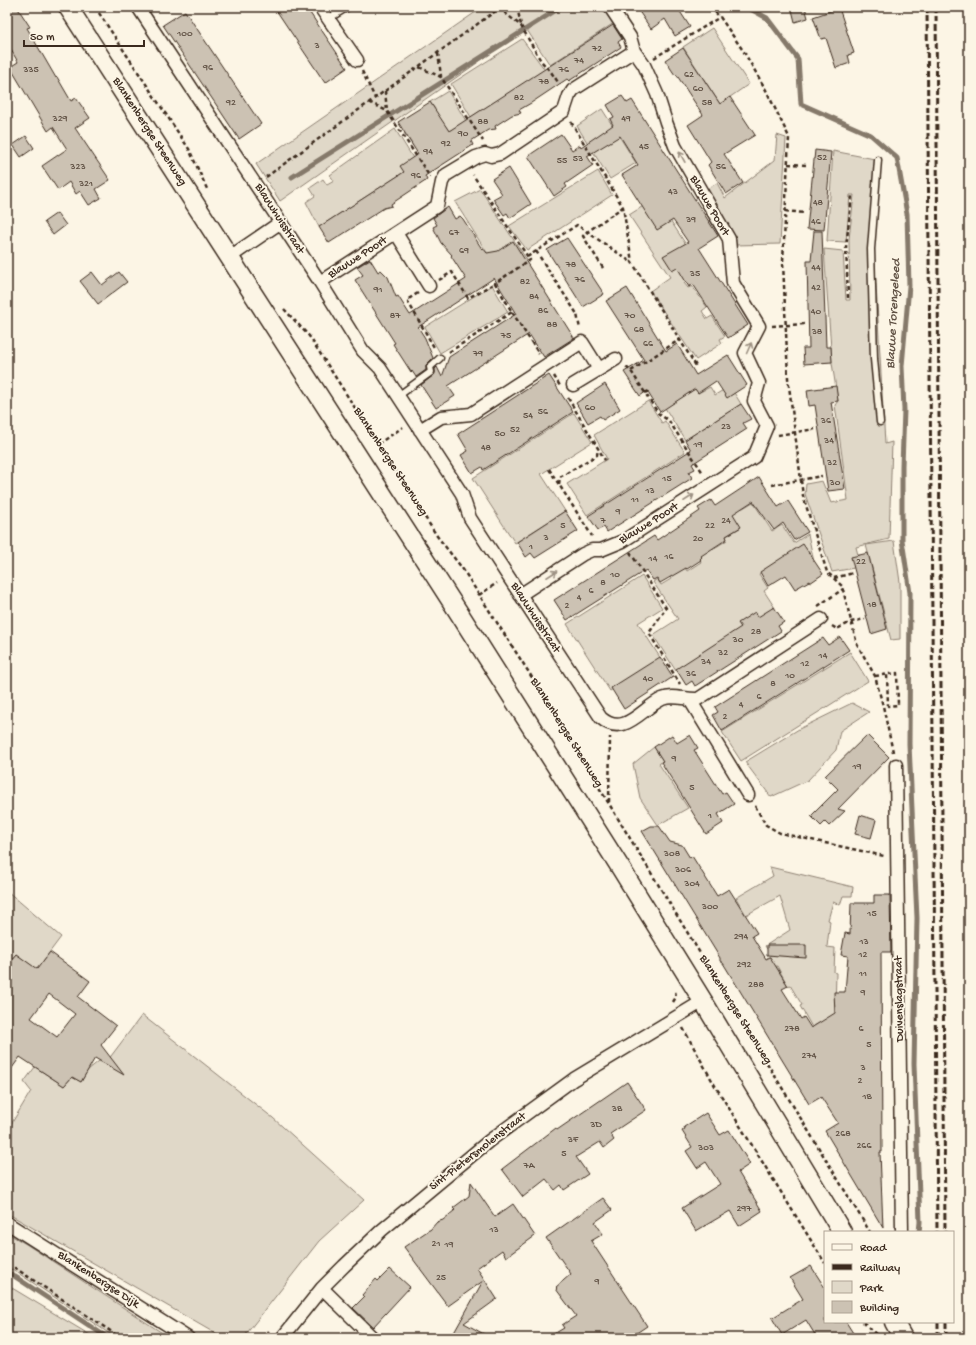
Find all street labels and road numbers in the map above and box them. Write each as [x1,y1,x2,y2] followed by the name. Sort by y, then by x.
[108,74,189,189] street label: Blankenbergse Steenweg
[686,172,733,240] street label: Blauwe Poort
[250,180,308,258] street label: Blauwhuisstraat
[325,233,391,283] street label: Blauwe Poort
[349,404,430,519] street label: Blankenbergse Steenweg
[616,500,682,548] street label: Blauwe Poort
[506,579,564,657] street label: Blauwhuisstraat
[526,675,605,790] street label: Blankenbergse Steenweg
[695,952,774,1067] street label: Blankenbergse Steenweg
[892,955,908,1043] street label: Duivenslagstraat
[427,1109,530,1194] street label: Sint-Pietersmolenstraat
[54,1248,143,1313] street label: Blankenbergse Dijk

